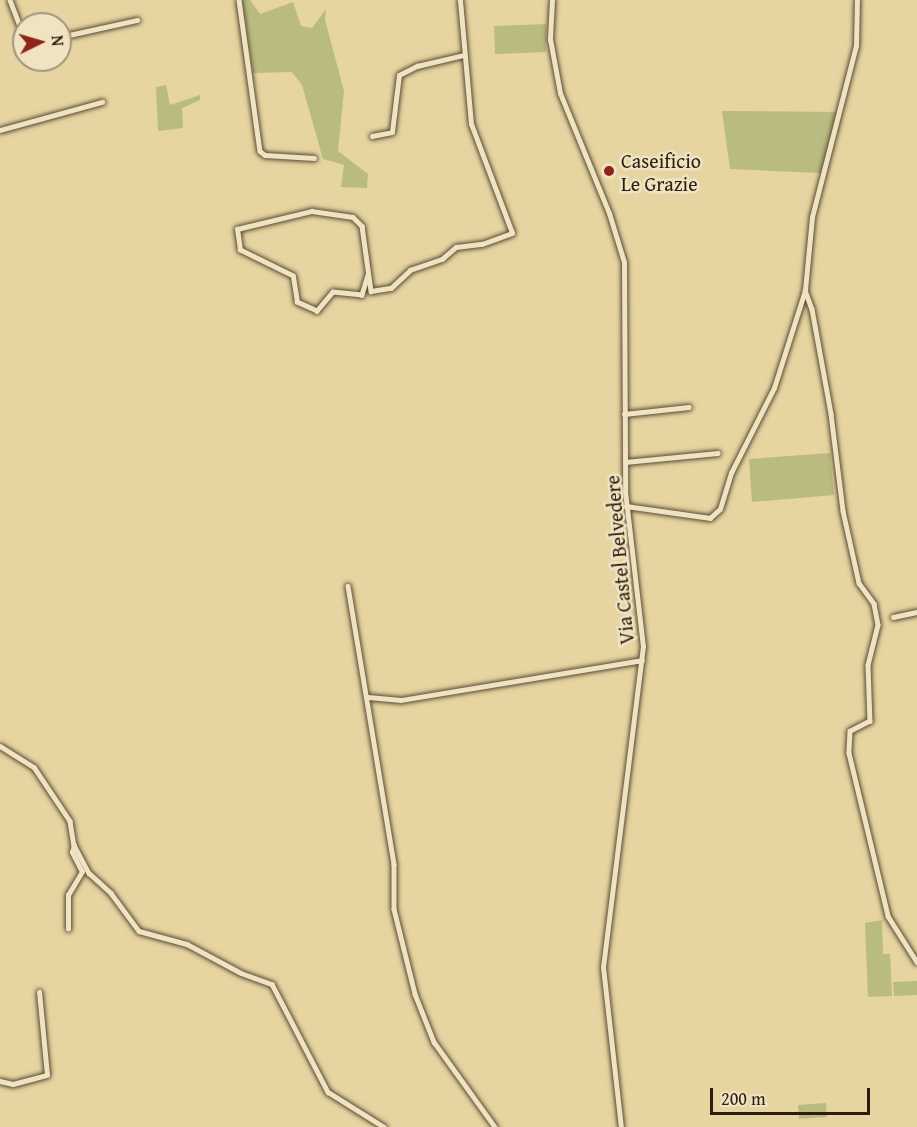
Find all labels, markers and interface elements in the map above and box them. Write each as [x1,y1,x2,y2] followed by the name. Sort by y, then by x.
[12,12,72,72] north arrow
[46,34,70,47] text: N
[621,148,701,195] place label: Caseificio Le Grazie
[602,164,616,178] marker: Caseificio Le Grazie
[600,474,638,646] street label: Via Castel Belvedere
[713,1076,874,1114] scale bar
[721,1085,766,1112] text: 200 m

